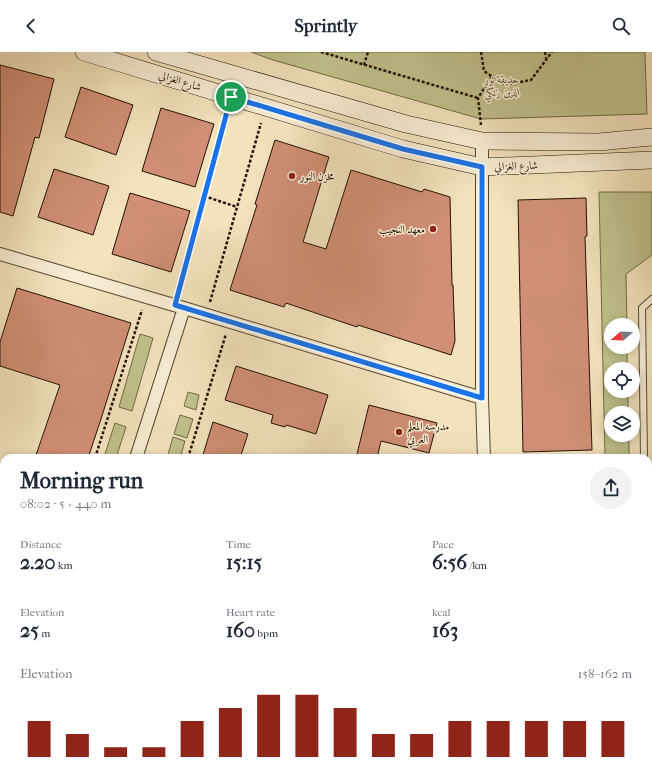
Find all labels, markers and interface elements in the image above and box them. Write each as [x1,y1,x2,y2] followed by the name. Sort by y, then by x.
[20,15,42,37] icon: back
[610,15,632,37] icon: search
[295,16,357,37] text: Sprintly
[156,68,203,96] street label: شارع الغزالي
[484,73,520,103] park label: حديقة نور الدين زنكي
[214,80,248,114] pin
[220,86,242,108] icon: arrive
[494,159,538,176] street label: شارع الغزالي
[299,170,335,184] place label: مخزن النور
[287,171,297,181] marker: مخزن النور
[379,223,425,237] place label: معهد النجيب
[428,224,438,234] marker: معهد النجيب
[604,318,640,354] north arrow
[604,318,640,442] map controls
[604,362,640,398] button: locate
[604,406,640,442] button: layers
[407,420,449,448] place label: مدرسه المعلم العربي
[394,427,404,437] marker: مدرسه المعلم العربي
[590,467,632,509] button: share
[20,468,143,494] text: Morning run
[20,496,111,511] text: 08:02 · 5 × 440 m
[20,538,61,551] text: Distance
[226,538,251,551] text: Time
[432,538,454,551] text: Pace
[20,551,55,574] text: 2.20
[226,551,262,574] text: 15:15
[432,551,467,574] text: 6:56
[55,559,73,572] text: km
[467,559,487,572] text: /km
[20,606,64,619] text: Elevation
[226,606,275,619] text: Heart rate
[432,606,451,619] text: kcal
[20,619,39,642] text: 25
[226,619,255,642] text: 160
[432,619,458,642] text: 163
[39,627,50,640] text: m
[255,627,278,640] text: bpm
[20,666,73,681] text: Elevation
[578,666,632,681] text: 158–162 m

